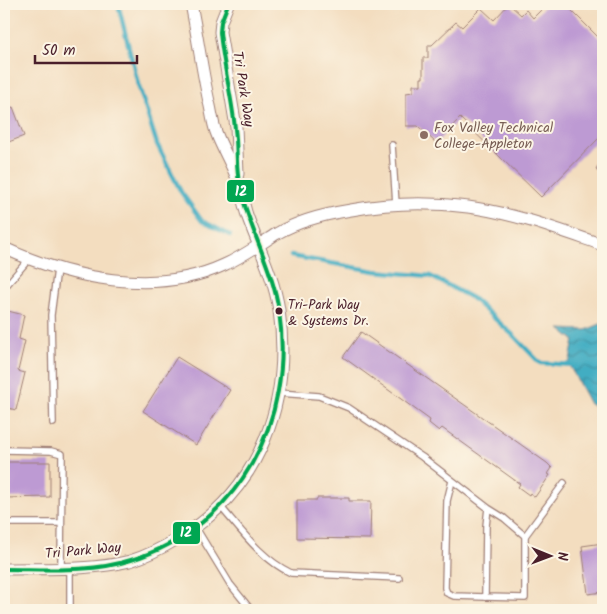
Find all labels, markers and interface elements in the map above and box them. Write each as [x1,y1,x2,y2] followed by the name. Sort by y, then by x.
[35,32,138,64] scale bar
[42,39,76,63] text: 50 m
[226,50,260,129] street label: Tri Park Way
[434,117,554,155] place label: Fox Valley Technical College-Appleton
[418,129,430,141] marker: Fox Valley Technical College-Appleton
[226,179,255,203] line badge: 12
[235,181,247,203] text: 12
[288,295,369,332] place label: Tri-Park Way & Systems Dr.
[274,306,284,316] marker: Tri-Park Way & Systems Dr.
[172,521,201,545] line badge: 12
[180,522,192,544] text: 12
[524,532,574,582] north arrow
[44,537,122,565] street label: Tri Park Way
[551,552,573,561] text: N

